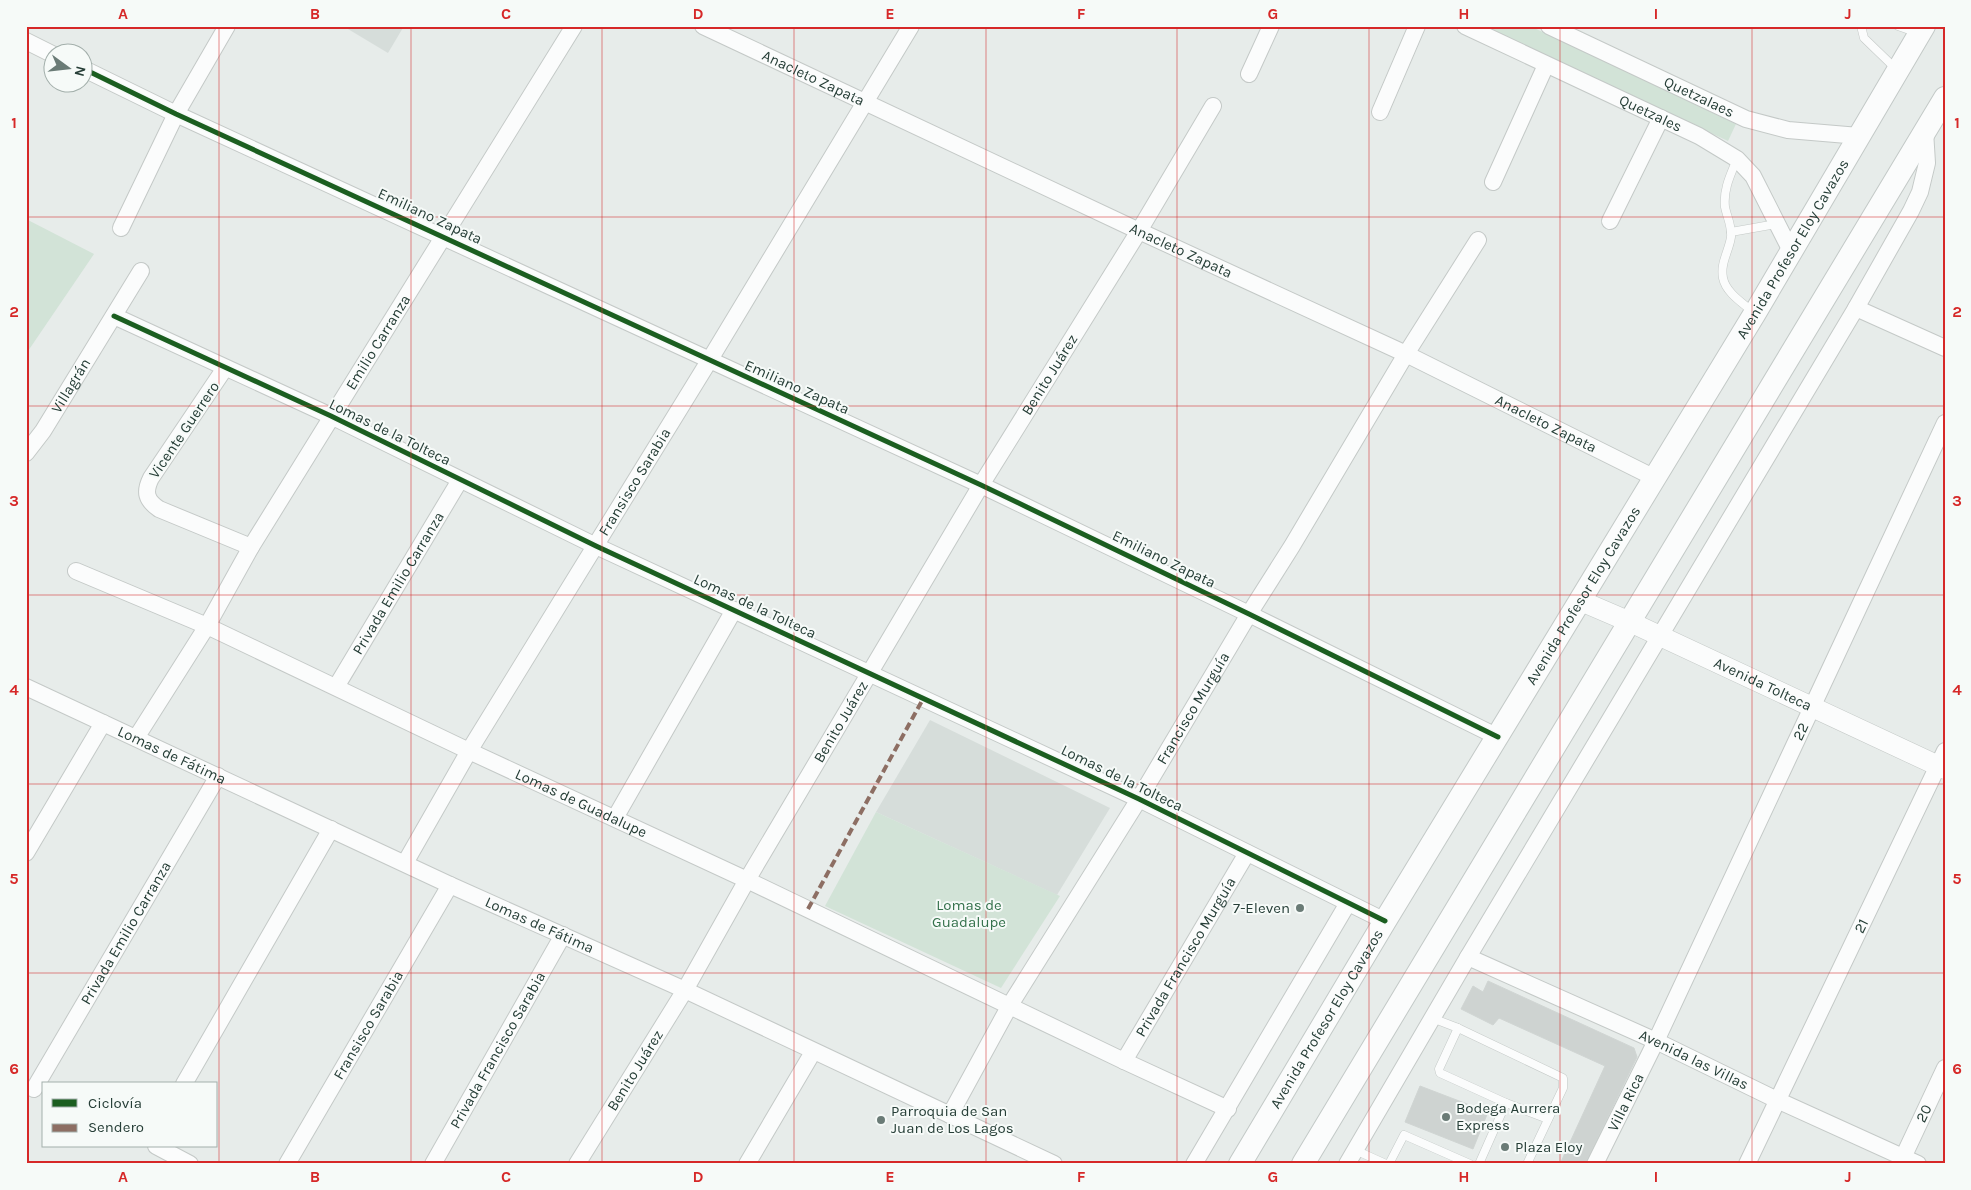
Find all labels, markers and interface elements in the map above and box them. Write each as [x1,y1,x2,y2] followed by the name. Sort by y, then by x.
[118,4,128,23] text: A
[310,4,320,23] text: B
[501,4,511,23] text: C
[693,4,704,23] text: D
[885,4,895,23] text: E
[1077,4,1086,23] text: F
[1268,4,1278,23] text: G
[1458,4,1470,23] text: H
[1654,4,1658,23] text: I
[1844,4,1852,23] text: J
[42,42,92,92] north arrow
[759,46,868,110] street label: Anacleto Zapata
[71,64,90,78] text: N
[1661,73,1737,121] street label: Quetzalaes
[1616,91,1685,136] street label: Quetzales
[11,113,17,132] text: 1
[1954,113,1960,132] text: 1
[1732,156,1853,342] street label: Avenida Profesor Eloy Cavazos
[375,184,485,248] street label: Emiliano Zapata
[1127,219,1235,282] street label: Anacleto Zapata
[342,291,414,393] street label: Emilio Carranza
[9,302,19,321] text: 2
[1952,302,1962,321] text: 2
[1018,331,1081,418] street label: Benito Juárez
[47,355,94,416] street label: Villagrán
[742,356,852,418] street label: Emiliano Zapata
[145,378,223,482] street label: Vicente Guerrero
[1492,391,1600,456] street label: Anacleto Zapata
[326,395,454,469] street label: Lomas de la Tolteca
[595,425,675,539] street label: Fransisco Sarabia
[9,491,19,510] text: 3
[1952,491,1962,510] text: 3
[1522,503,1644,688] street label: Avenida Profesor Eloy Cavazos
[349,509,448,658] street label: Privada Emilio Carranza
[1109,526,1219,592] street label: Emiliano Zapata
[691,570,819,642] street label: Lomas de la Tolteca
[1153,649,1233,768] street label: Francisco Murguía
[1711,653,1815,715] street label: Avenida Tolteca
[810,678,872,766] street label: Benito Juárez
[9,680,19,699] text: 4
[1952,680,1962,699] text: 4
[1789,720,1813,743] street label: 22
[115,722,229,788] street label: Lomas de Fátima
[1058,741,1186,815] street label: Lomas de la Tolteca
[512,765,650,841] street label: Lomas de Guadalupe
[77,858,175,1008] street label: Privada Emilio Carranza
[9,869,19,888] text: 5
[1952,869,1962,888] text: 5
[1131,874,1240,1040] street label: Privada Francisco Murguía
[482,893,597,957] street label: Lomas de Fátima
[932,896,1006,931] park label: Lomas de Guadalupe
[1233,899,1290,917] place label: 7-Eleven
[1294,902,1306,914] marker: 7-Eleven
[1850,916,1872,936] street label: 21
[1266,926,1387,1112] street label: Avenida Profesor Eloy Cavazos
[329,967,407,1083] street label: Fransisco Sarabia
[446,968,549,1132] street label: Privada Francisco Sarabia
[1636,1026,1751,1094] street label: Avenida las Villas
[603,1027,667,1114] street label: Benito Juárez
[9,1059,19,1078] text: 6
[1952,1059,1962,1078] text: 6
[1604,1070,1648,1134] street label: Villa Rica
[42,1082,218,1148] legend
[88,1094,142,1112] text: Ciclovía
[1456,1099,1560,1134] place label: Bodega Aurrera Express
[1912,1101,1936,1125] street label: 20
[891,1102,1014,1137] place label: Parroquia de San Juan de Los Lagos
[1440,1111,1452,1123] marker: Bodega Aurrera Express
[875,1114,887,1126] marker: Parroquia de San Juan de Los Lagos
[88,1118,144,1136] text: Sendero
[1515,1138,1583,1156] place label: Plaza Eloy
[1499,1141,1511,1153] marker: Plaza Eloy
[118,1167,128,1186] text: A
[310,1167,320,1186] text: B
[501,1167,511,1186] text: C
[693,1167,704,1186] text: D
[885,1167,895,1186] text: E
[1077,1167,1086,1186] text: F
[1268,1167,1278,1186] text: G
[1458,1167,1470,1186] text: H
[1654,1167,1658,1186] text: I
[1844,1167,1852,1186] text: J

